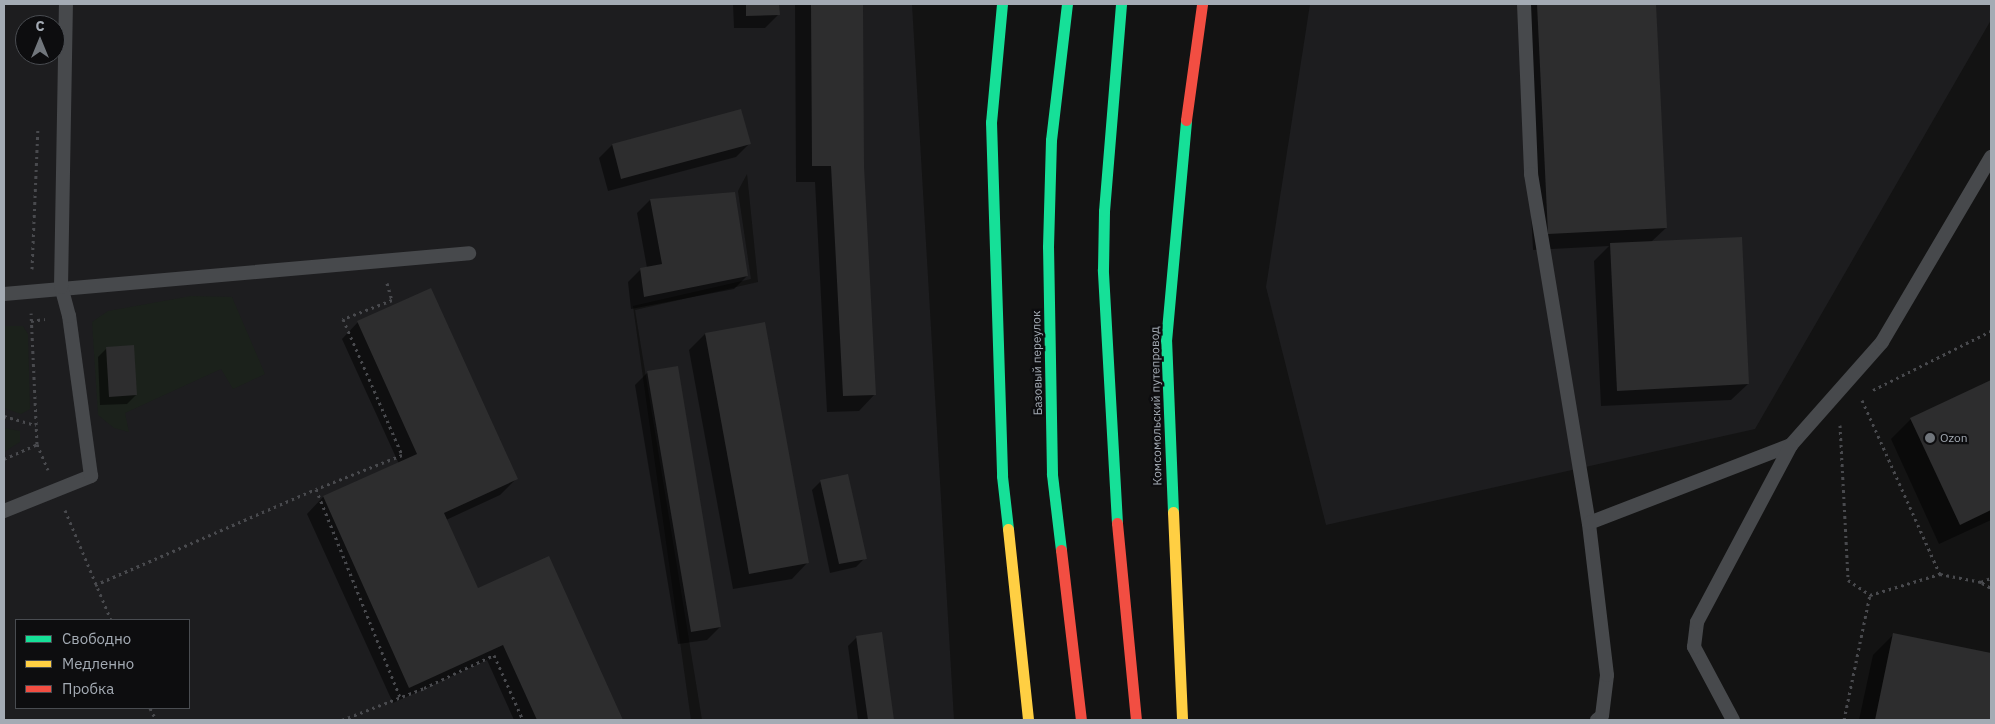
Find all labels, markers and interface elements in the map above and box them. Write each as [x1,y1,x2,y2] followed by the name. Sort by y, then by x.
[15,15,65,65] north arrow
[35,17,45,35] text: С
[1029,310,1045,416] street label: Базовый переулок
[1147,326,1165,486] street label: Комсомольский путепровод
[1940,431,1967,445] place label: Ozon
[1924,432,1936,444] marker: Ozon
[15,619,190,709] legend
[62,629,131,648] text: Свободно
[62,654,134,673] text: Медленно
[62,679,114,698] text: Пробка

